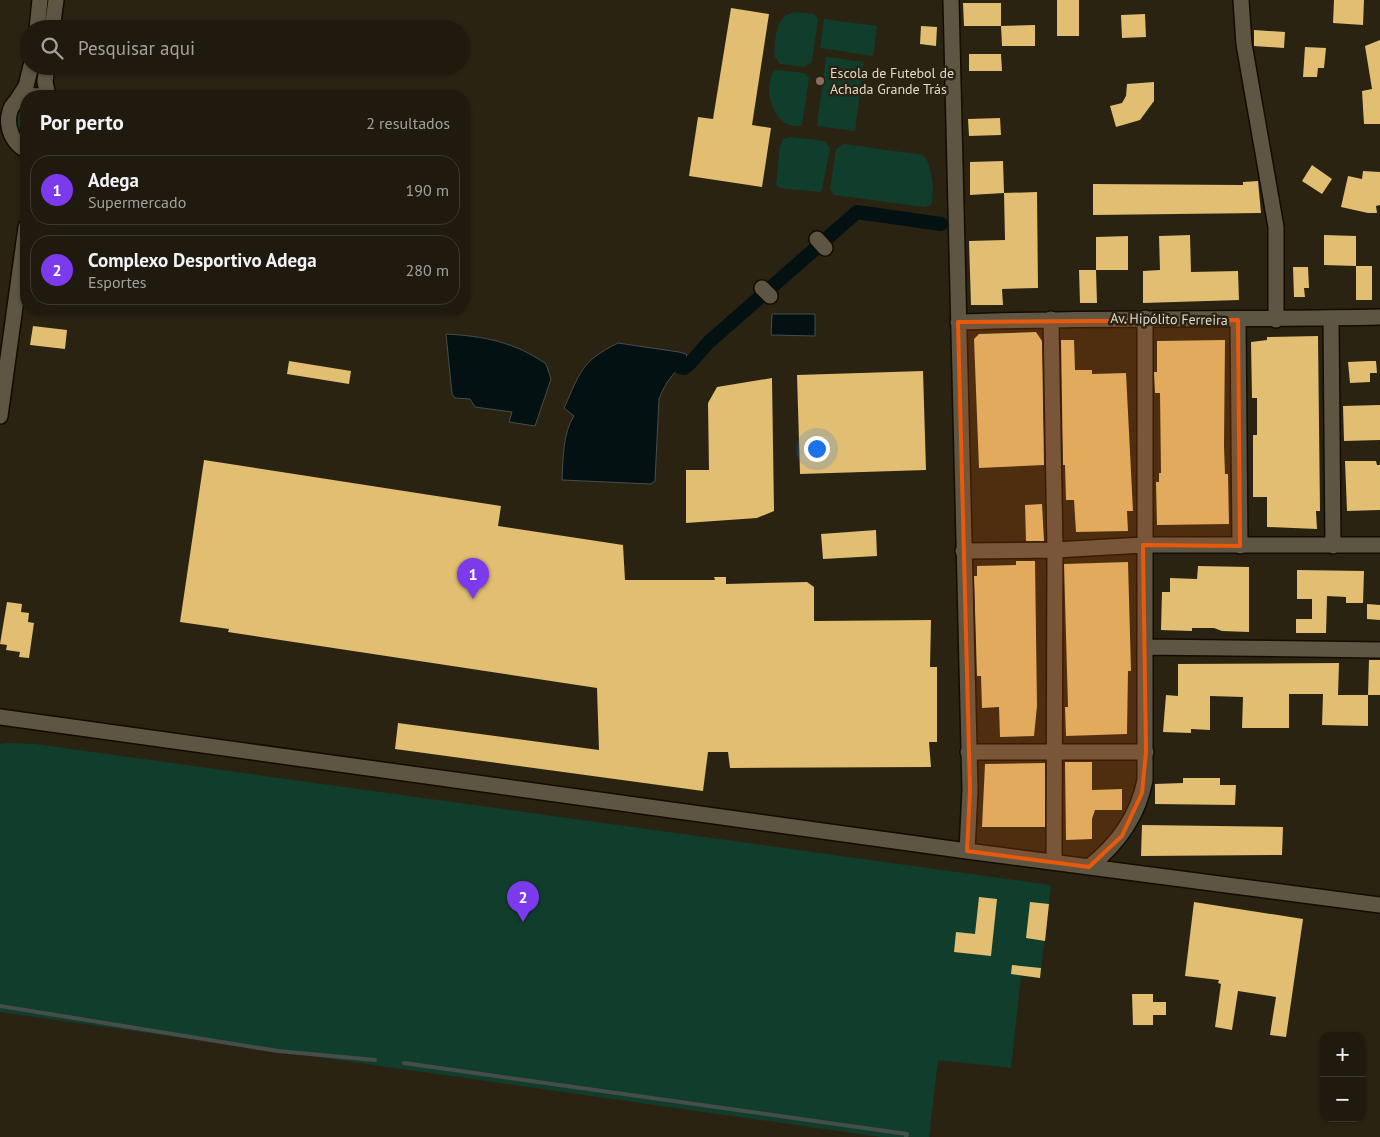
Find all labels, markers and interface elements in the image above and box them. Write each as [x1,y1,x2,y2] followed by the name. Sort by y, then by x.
[20,20,470,75] search box
[38,34,66,62] icon: search
[78,36,195,60] text: Pesquisar aqui
[830,64,954,98] place label: Escola de Futebol de Achada Grande Trás
[814,75,826,87] marker: Escola de Futebol de Achada Grande Trás
[40,109,124,136] text: Por perto
[366,113,450,133] text: 2 resultados
[88,168,139,192] text: Adega
[52,180,62,200] text: 1
[406,180,449,200] text: 190 m
[88,192,186,212] text: Supermercado
[88,248,317,272] text: Complexo Desportivo Adega
[52,260,62,280] text: 2
[406,260,449,280] text: 280 m
[88,272,147,292] text: Esportes
[1110,309,1228,329] street label: Av. Hipólito Ferreira
[804,436,830,462] your location
[457,558,489,599] pin: 1
[507,881,539,922] pin: 2
[1320,1032,1365,1122] map controls
[1320,1032,1365,1077] button: +
[1320,1077,1365,1122] button: −

